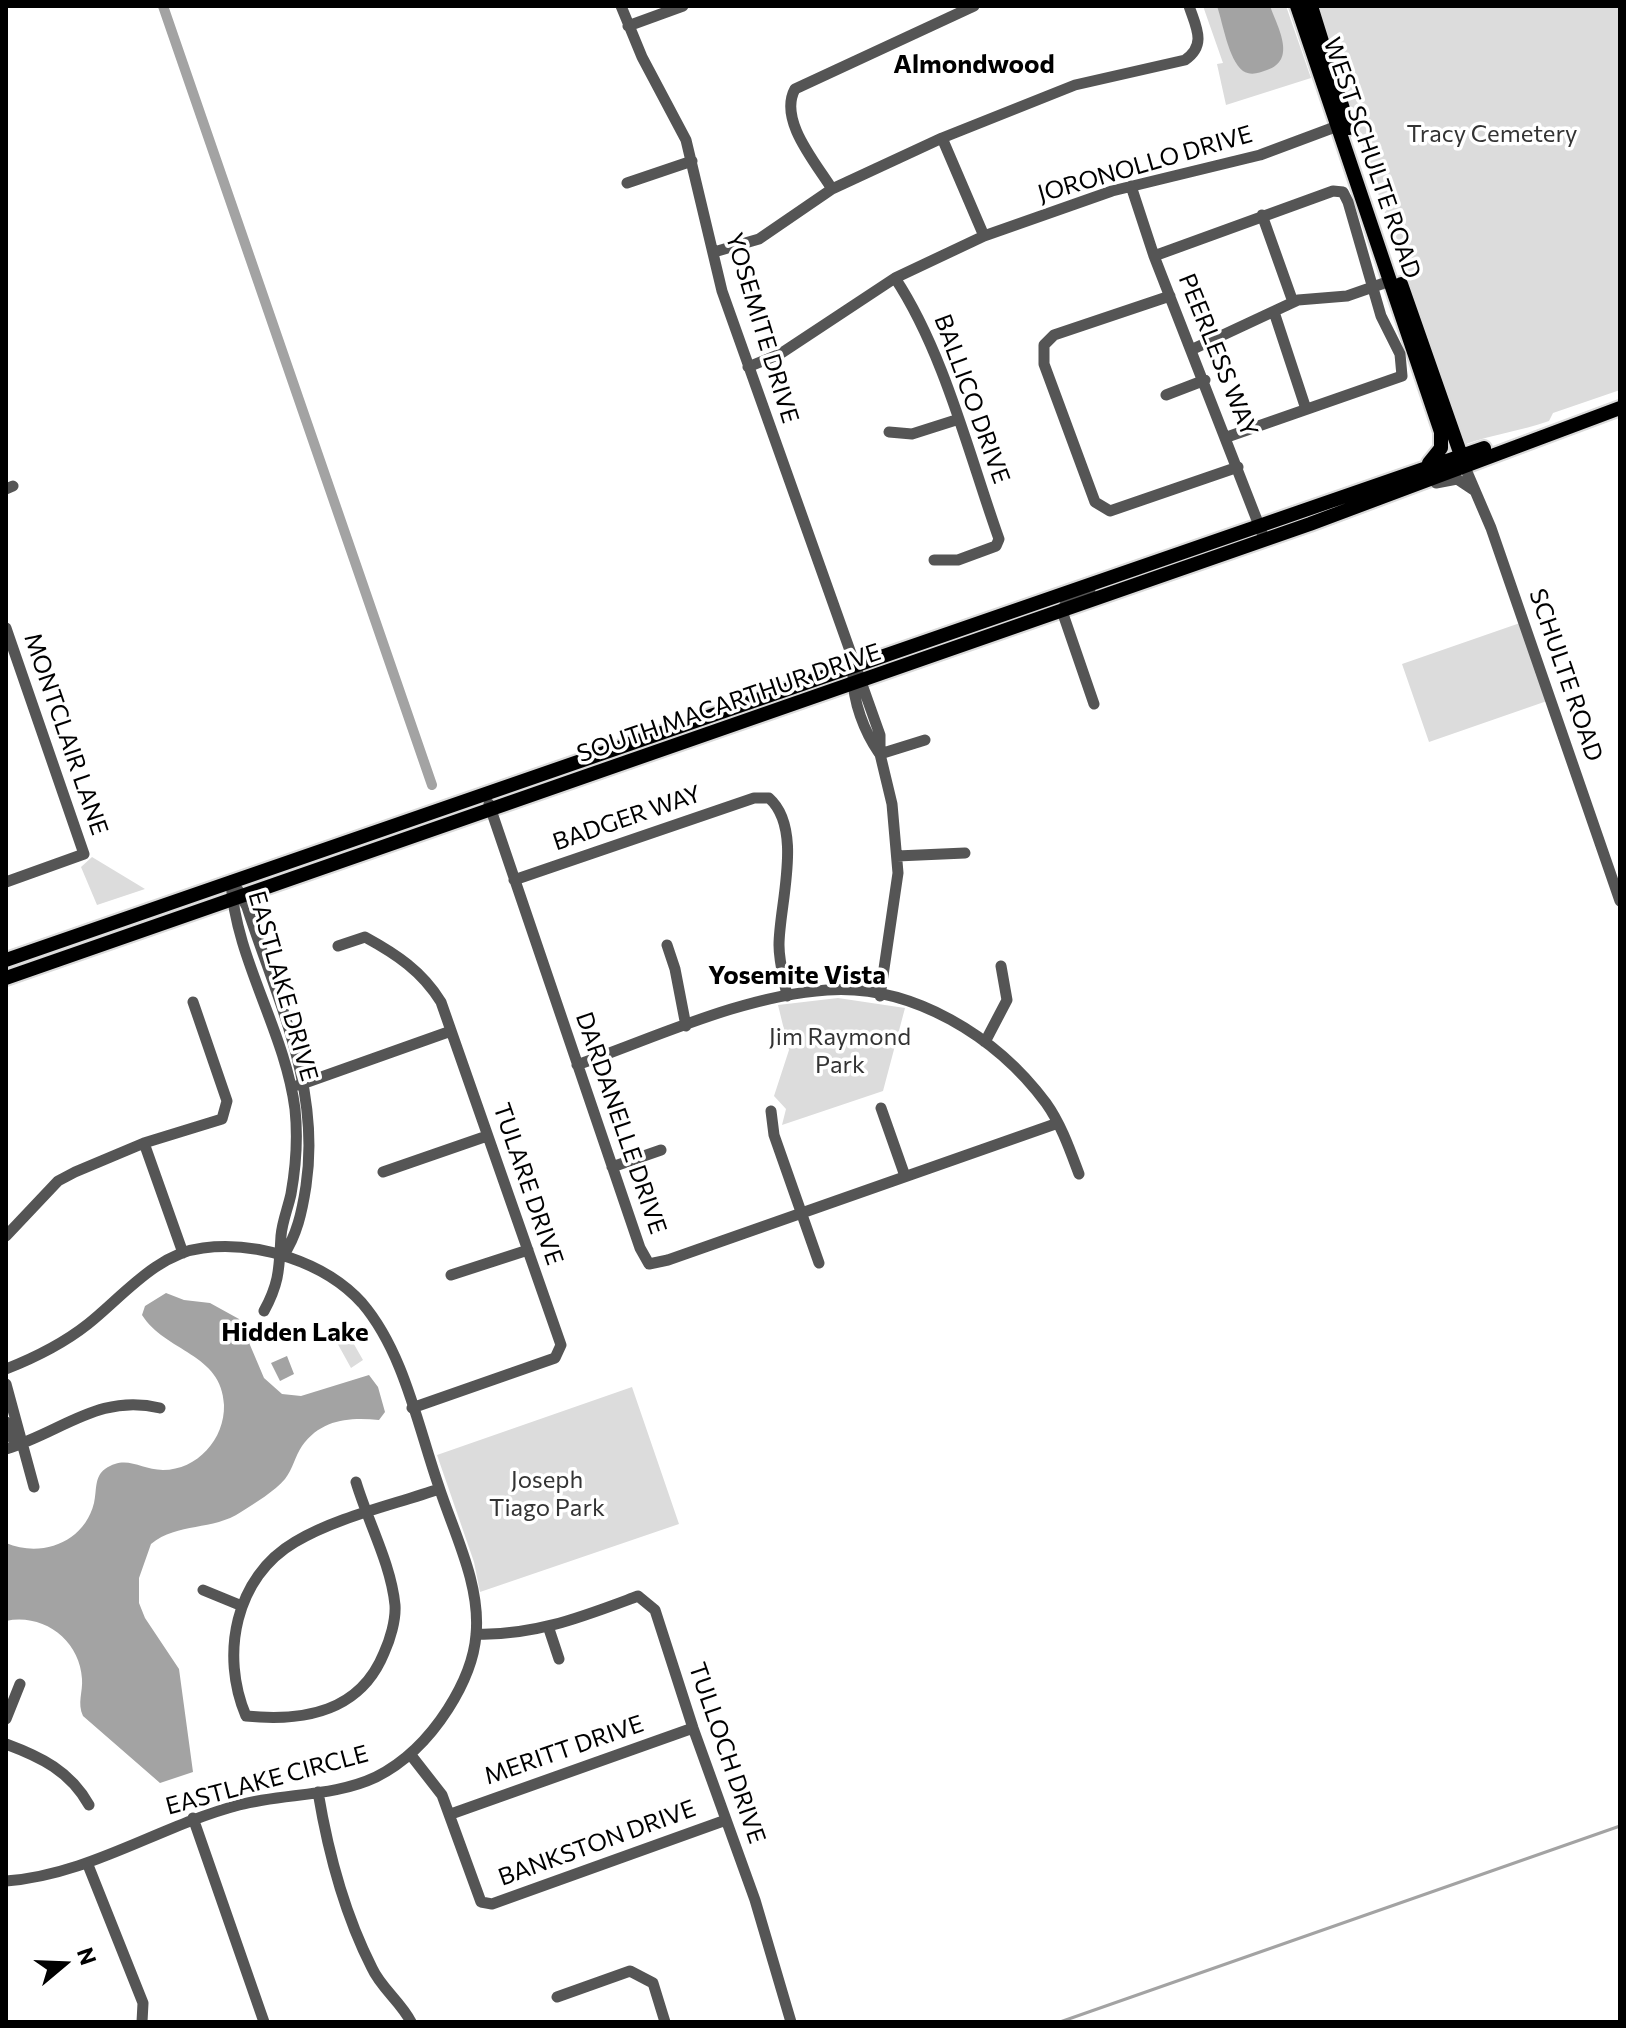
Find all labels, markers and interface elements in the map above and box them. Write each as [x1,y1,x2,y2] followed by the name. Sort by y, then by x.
[1317,34,1427,282] street label: WEST SCHULTE ROAD
[893,48,1055,80] district label: Almondwood
[1034,120,1256,208] street label: JORONOLLO DRIVE
[1406,120,1578,148] park label: Tracy Cemetery
[719,229,805,427] street label: YOSEMITE DRIVE
[1172,269,1264,441] street label: PEERLESS WAY
[928,310,1016,488] street label: BALLICO DRIVE
[1523,585,1609,765] street label: SCHULTE ROAD
[18,629,114,839] street label: MONTCLAIR LANE
[573,637,885,769] street label: SOUTH MACARTHUR DRIVE
[549,779,705,857] street label: BADGER WAY
[242,888,324,1084] street label: EASTLAKE DRIVE
[708,959,886,991] district label: Yosemite Vista
[569,1008,673,1238] street label: DARDANELLE DRIVE
[769,1023,911,1079] park label: Jim Raymond Park
[487,1099,569,1269] street label: TULARE DRIVE
[221,1316,369,1348] district label: Hidden Lake
[489,1466,605,1522] park label: Joseph Tiago Park
[682,1659,772,1847] street label: TULLOCH DRIVE
[481,1709,647,1791] street label: MERITT DRIVE
[163,1739,371,1821] street label: EASTLAKE CIRCLE
[494,1794,700,1892] street label: BANKSTON DRIVE
[24,1924,104,2004] north arrow
[72,1944,103,1968] text: N

